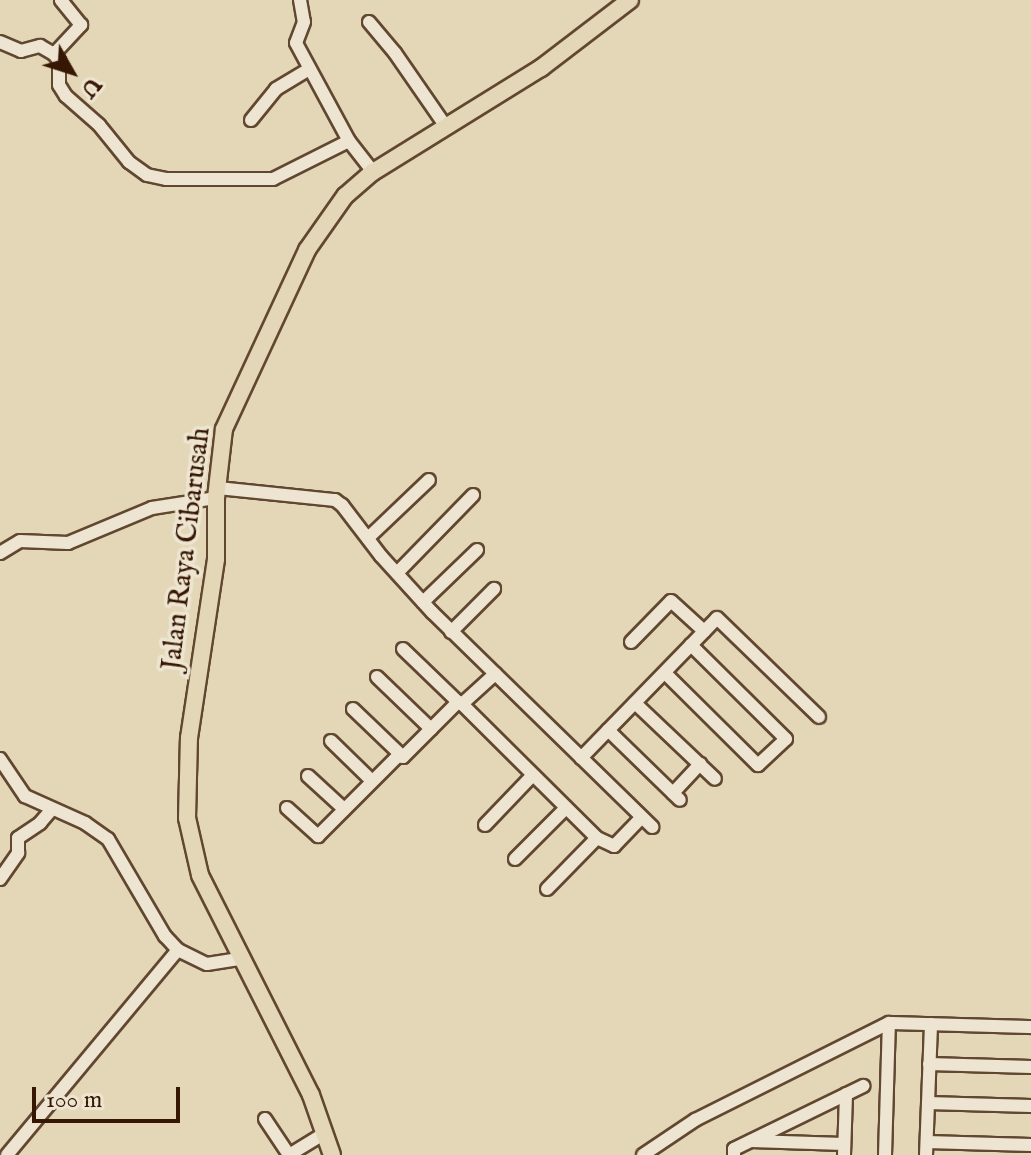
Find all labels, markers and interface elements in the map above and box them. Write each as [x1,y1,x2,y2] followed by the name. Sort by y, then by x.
[32,32,112,112] north arrow
[74,71,107,103] text: U
[155,426,219,672] street label: Jalan Raya Cibarusah
[36,1071,184,1121] scale bar
[46,1085,102,1116] text: 100 m

